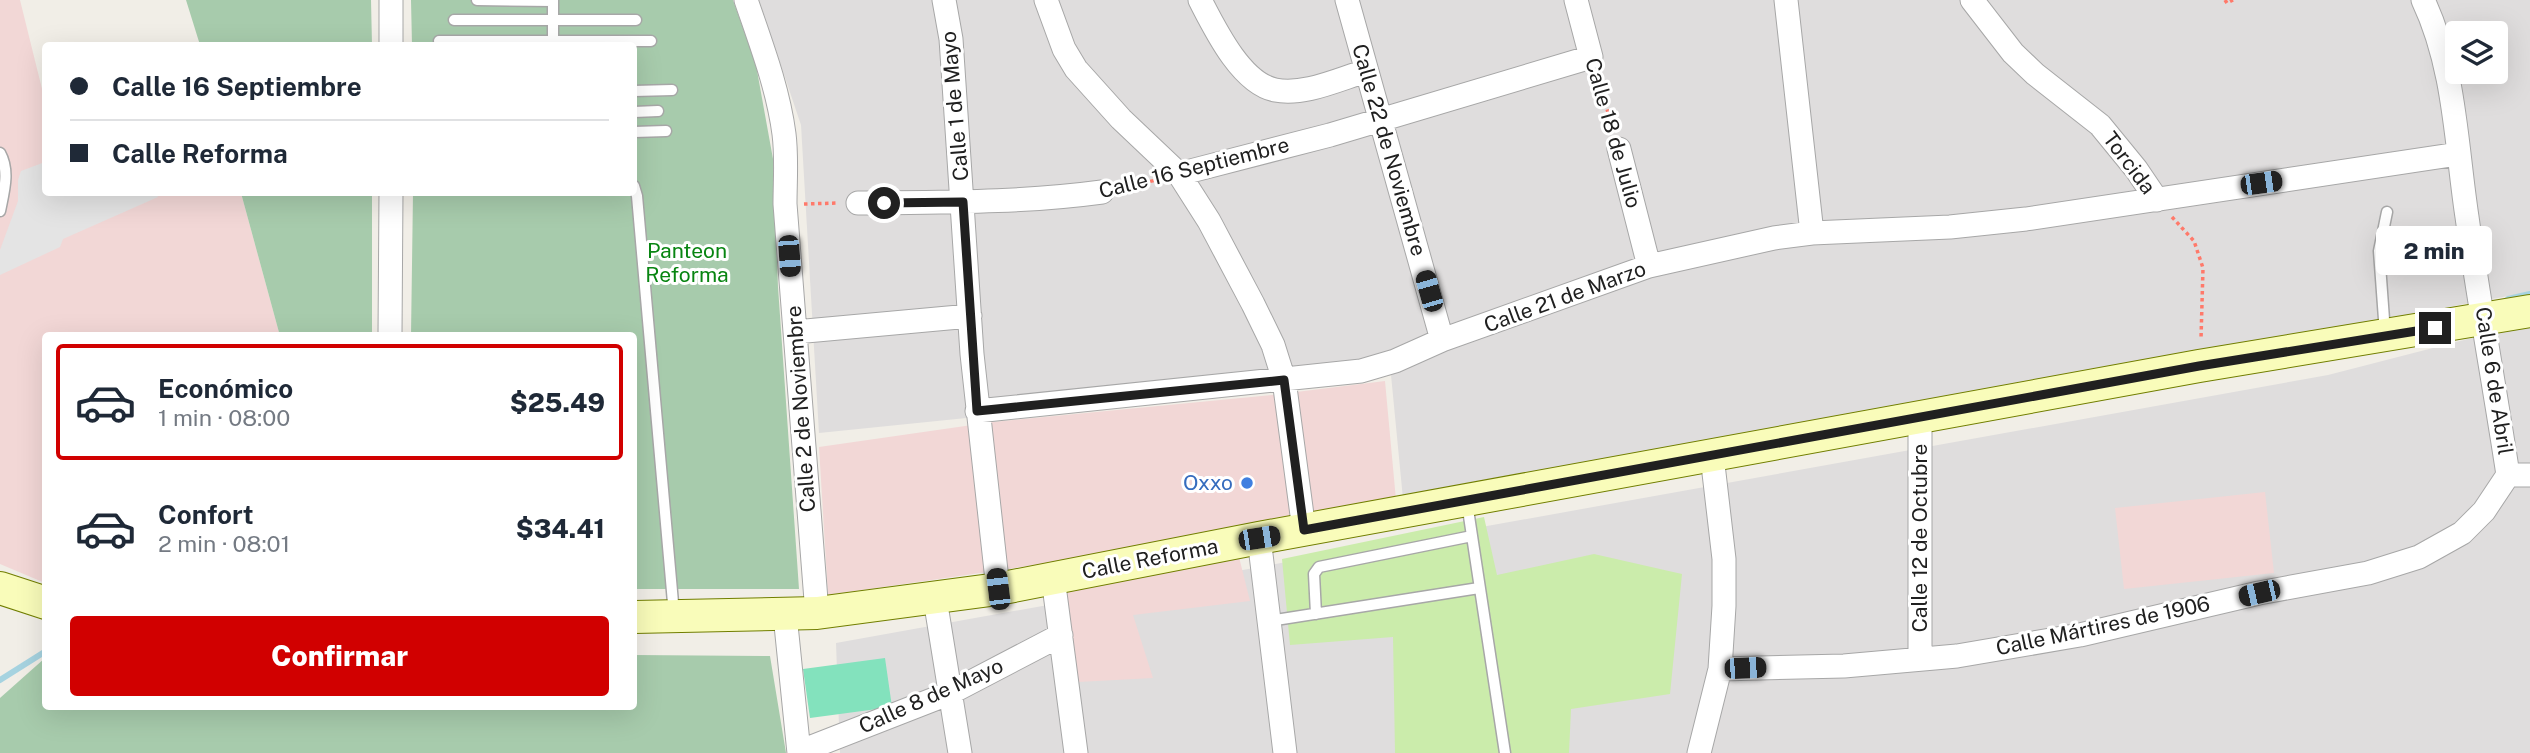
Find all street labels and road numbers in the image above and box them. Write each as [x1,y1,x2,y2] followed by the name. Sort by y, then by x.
[936,30,973,182] street label: Calle 1 de Mayo
[1347,41,1432,259] street label: Calle 22 de Noviembre
[1580,55,1647,211] street label: Calle 18 de Julio
[2098,127,2161,199] street label: Torcida
[1096,132,1292,203] street label: Calle 16 Septiembre
[1481,256,1649,337] street label: Calle 21 de Marzo
[781,305,820,513] street label: Calle 2 de Noviembre
[2470,305,2519,457] street label: Calle 6 de Abril
[1907,443,1932,633] street label: Calle 12 de Octubre
[1080,533,1220,584] street label: Calle Reforma
[1994,591,2212,660] street label: Calle Mártires de 1906
[855,653,1007,739] street label: Calle 8 de Mayo

